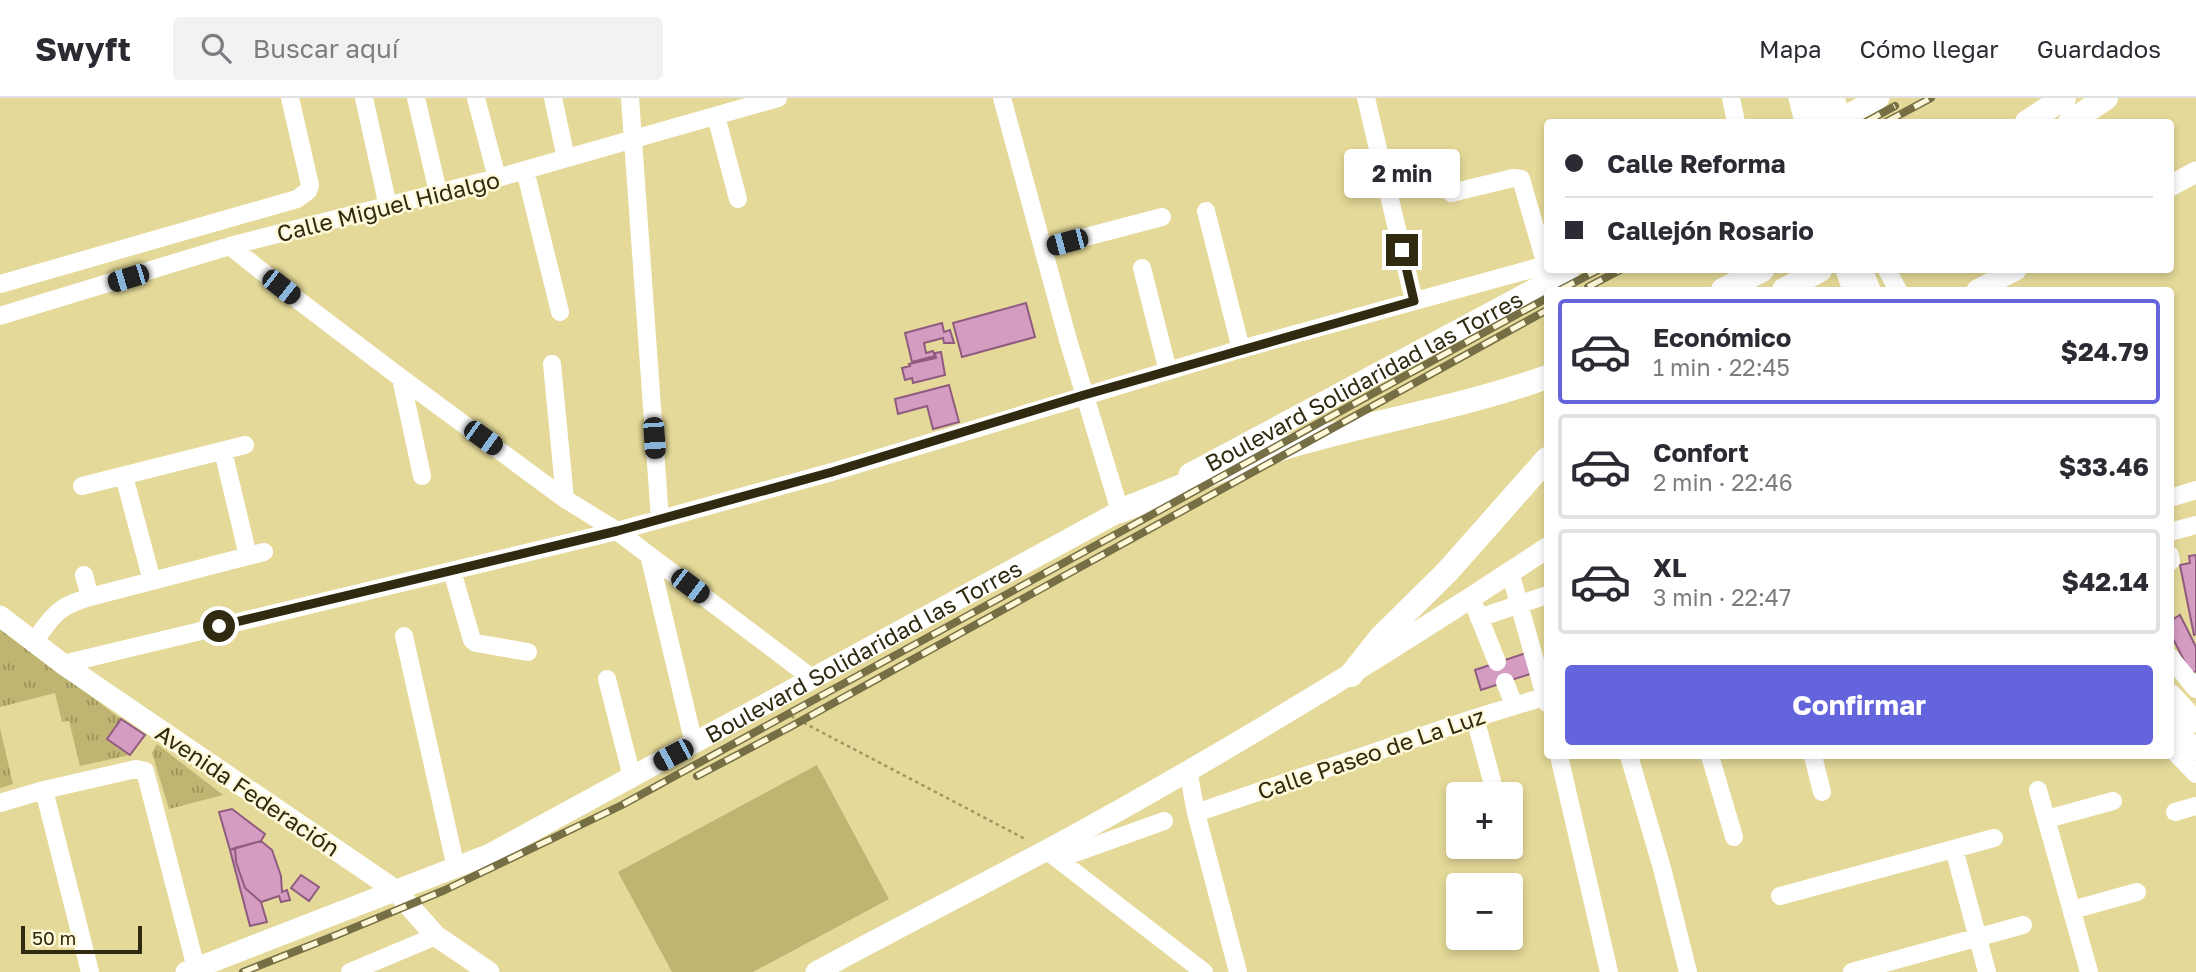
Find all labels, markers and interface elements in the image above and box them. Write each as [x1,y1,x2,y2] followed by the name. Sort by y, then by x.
[173,17,663,80] search box
[35,29,131,68] text: Swyft
[197,29,235,67] icon: search
[253,33,399,64] text: Buscar aquí
[1759,34,1822,63] text: Mapa
[1860,34,1999,63] text: Cómo llegar
[2037,34,2161,63] text: Guardados
[1607,148,1785,179] text: Calle Reforma
[1344,149,1460,198] callout: 2 min
[1372,159,1432,187] text: 2 min
[274,165,502,247] street label: Calle Miguel Hidalgo
[1607,215,1814,246] text: Callejón Rosario
[1044,226,1091,258] car
[1386,234,1418,266] route end
[105,262,152,294] car
[258,266,305,308] car
[1200,284,1527,477] street label: Boulevard Solidaridad las Torres
[1569,320,1632,383] icon: car
[1653,322,1791,353] text: Económico
[2060,336,2149,367] text: $24.79
[1653,353,1790,381] text: 1 min · 22:45
[643,416,666,460] car
[460,417,507,459] car
[1569,435,1632,498] icon: car
[1653,437,1749,468] text: Confort
[2059,451,2149,482] text: $33.46
[1653,468,1793,496] text: 2 min · 22:46
[1569,550,1632,613] icon: car
[1653,552,1687,583] text: XL
[700,553,1026,748] street label: Boulevard Solidaridad las Torres
[667,565,714,607] car
[2062,566,2149,597] text: $42.14
[1653,583,1791,611] text: 3 min · 22:47
[203,610,235,642] route start
[1565,665,2153,745] button: Confirmar
[1254,701,1488,805] street label: Calle Paseo de La Luz
[151,718,345,862] street label: Avenida Federación
[650,736,697,774] car
[1446,782,1523,950] map controls
[1446,782,1523,859] button: +
[1446,873,1523,950] button: −
[21,923,142,955] scale bar
[32,926,76,949] text: 50 m

